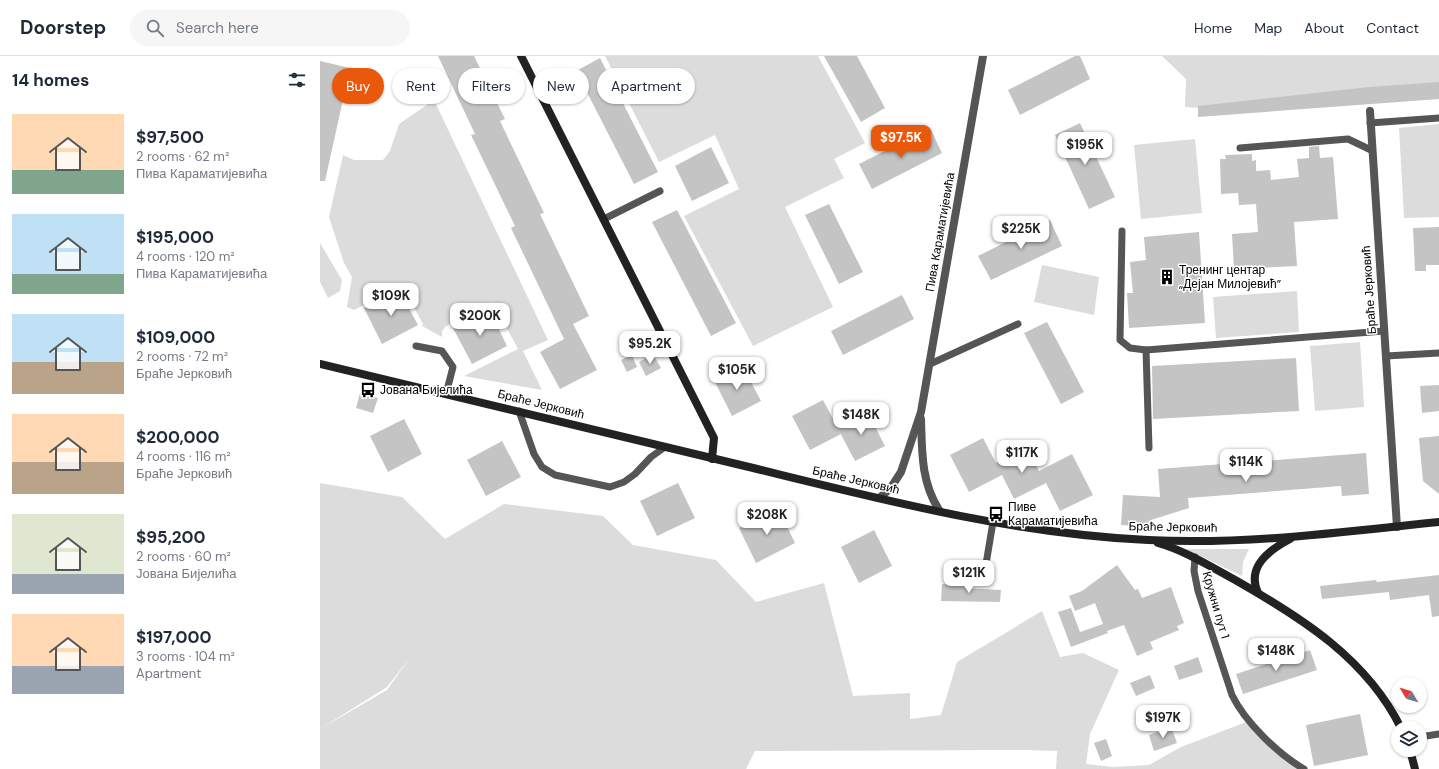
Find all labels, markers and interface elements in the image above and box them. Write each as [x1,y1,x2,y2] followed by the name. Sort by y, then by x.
[130,10,410,46] search box
[20,15,106,40] text: Doorstep
[144,17,166,39] icon: search
[176,18,259,38] text: Search here
[1194,19,1232,37] text: Home
[1254,19,1282,37] text: Map
[1304,19,1344,37] text: About
[1366,19,1419,37] text: Contact
[332,68,384,104] chip: Buy
[392,68,450,104] chip: Rent
[458,68,525,104] chip: Filters
[533,68,589,104] chip: New
[597,68,695,104] chip: Apartment
[12,69,89,91] text: 14 homes
[286,69,308,91] icon: filters
[868,125,934,159] pin: $97.5K
[136,126,204,148] text: $97,500
[880,129,922,146] text: $97.5K
[44,130,92,178] icon: home
[1057,132,1113,166] pin: $195K
[1066,136,1104,153] text: $195K
[136,148,229,165] text: 2 rooms · 62 m²
[136,165,267,182] text: Пива Караматијевића
[922,171,958,293] street label: Пива Караматијевића
[993,216,1049,250] pin: $225K
[1001,220,1041,237] text: $225K
[136,226,214,248] text: $195,000
[44,230,92,278] icon: home
[1358,245,1380,335] street label: Браће Јерковић
[136,248,235,265] text: 4 rooms · 120 m²
[1179,262,1282,292] place label: Тренинг центар „Дејан Милојевић”
[136,265,267,282] text: Пива Караматијевића
[1158,268,1176,286] building icon: Тренинг центар „Дејан Милојевић”
[363,283,419,317] pin: $109K
[372,287,410,304] text: $109K
[452,303,508,337] pin: $200K
[459,307,501,324] text: $200K
[136,326,215,348] text: $109,000
[44,330,92,378] icon: home
[617,331,683,365] pin: $95.2K
[628,335,672,352] text: $95.2K
[136,348,228,365] text: 2 rooms · 72 m²
[709,357,765,391] pin: $105K
[718,361,756,378] text: $105K
[136,365,232,382] text: Браће Јерковић
[359,381,377,399] bus stop icon: Јована Бијелића
[380,382,473,398] place label: Јована Бијелића
[496,385,586,423] street label: Браће Јерковић
[833,402,889,436] pin: $148K
[842,406,880,423] text: $148K
[136,426,220,448] text: $200,000
[44,430,92,478] icon: home
[994,440,1050,474] pin: $117K
[1006,444,1038,461] text: $117K
[136,448,231,465] text: 4 rooms · 116 m²
[1218,449,1274,483] pin: $114K
[1229,453,1263,470] text: $114K
[811,462,901,498] street label: Браће Јерковић
[136,465,232,482] text: Браће Јерковић
[1008,499,1098,529] place label: Пиве Караматијевића
[739,502,795,536] pin: $208K
[987,505,1005,523] bus stop icon: Пиве Караматијевића
[746,506,788,523] text: $208K
[1128,518,1218,536] street label: Браће Јерковић
[136,526,206,548] text: $95,200
[44,530,92,578] icon: home
[136,548,231,565] text: 2 rooms · 60 m²
[941,560,997,594] pin: $121K
[952,564,986,581] text: $121K
[136,565,236,582] text: Јована Бијелића
[1199,570,1233,640] street label: Кружни пут 1
[136,626,211,648] text: $197,000
[44,630,92,678] icon: home
[1248,638,1304,672] pin: $148K
[1257,642,1295,659] text: $148K
[136,648,235,665] text: 3 rooms · 104 m²
[136,665,201,682] text: Apartment
[1391,677,1427,713] north arrow
[1391,677,1427,757] map controls
[1135,705,1191,739] pin: $197K
[1145,709,1181,726] text: $197K
[1391,721,1427,757] button: layers

